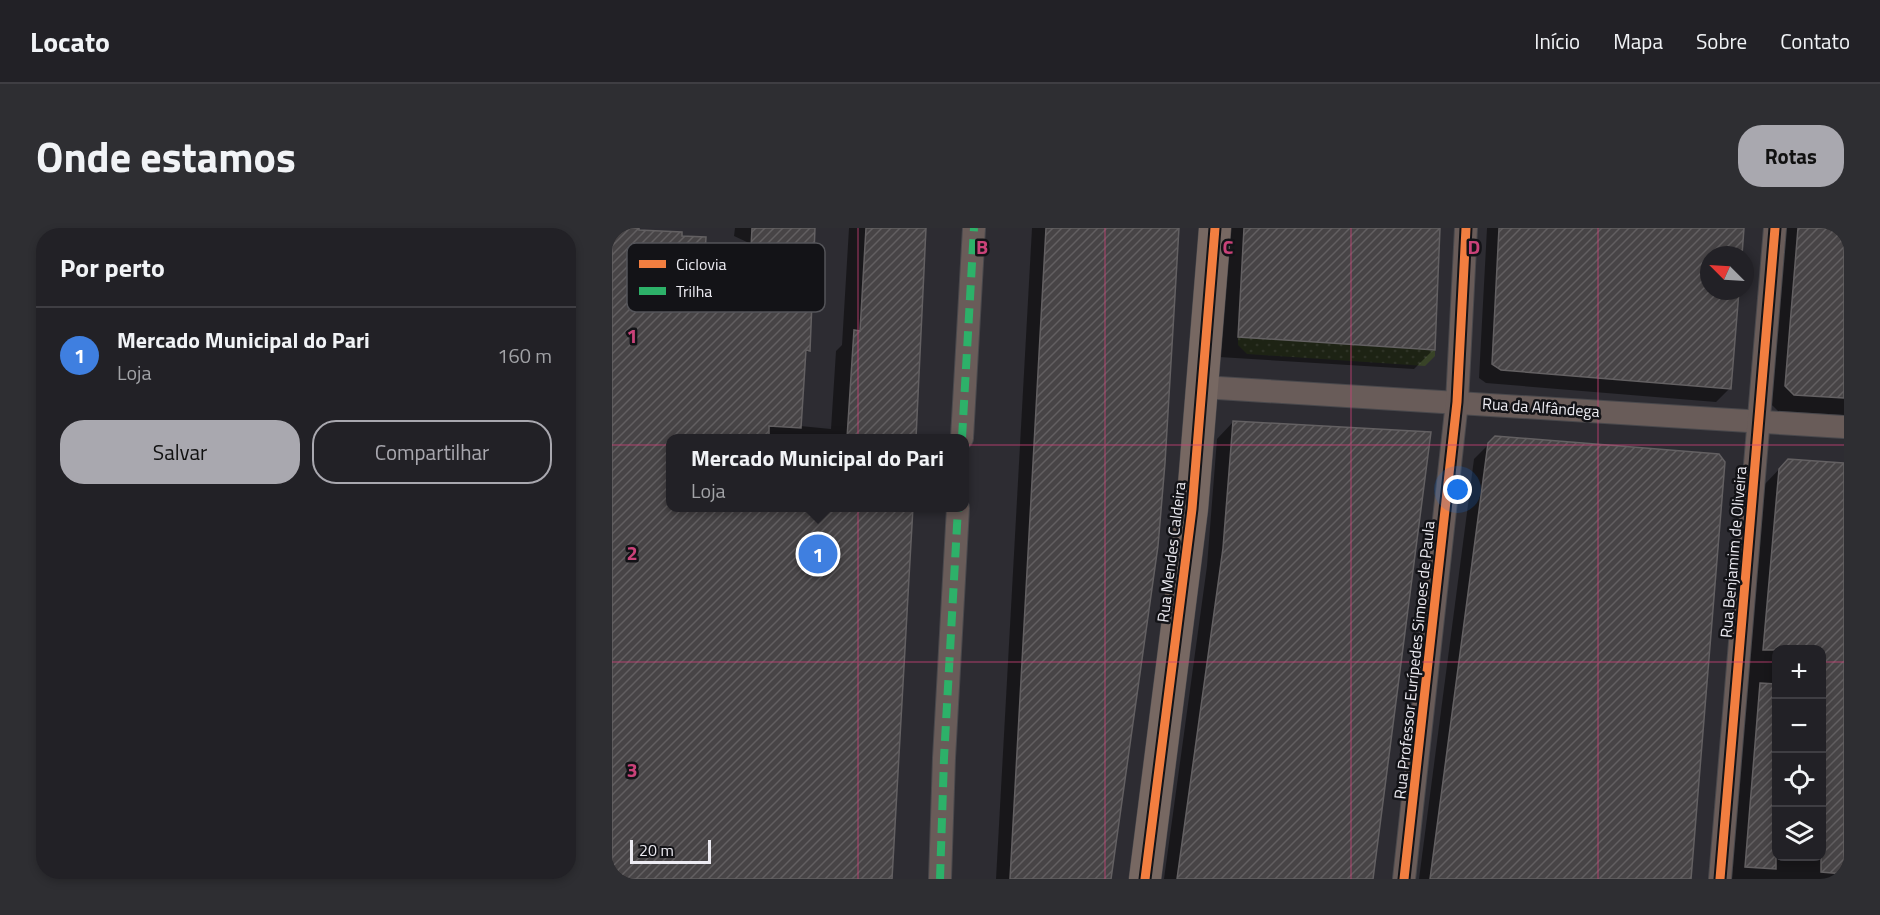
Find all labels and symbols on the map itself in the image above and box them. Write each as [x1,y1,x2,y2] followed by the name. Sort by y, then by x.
[976,231,988,262] text: B
[1223,231,1234,262] text: C
[1468,231,1480,262] text: D
[627,243,825,312] legend
[1700,246,1754,300] north arrow
[676,252,726,276] text: Ciclovia
[676,279,712,303] text: Trilha
[626,320,638,351] text: 1
[1481,391,1601,423] street label: Rua da Alfândega
[1714,465,1752,639] street label: Rua Benjamim de Oliveira
[1443,475,1472,504] your location
[1150,480,1192,624] street label: Rua Mendes Caldeira
[1387,520,1441,800] street label: Rua Professor Eurípedes Simoes de Paula
[798,532,838,576] pin: 1
[626,537,638,568] text: 2
[626,754,638,785] text: 3
[630,837,711,864] scale bar

